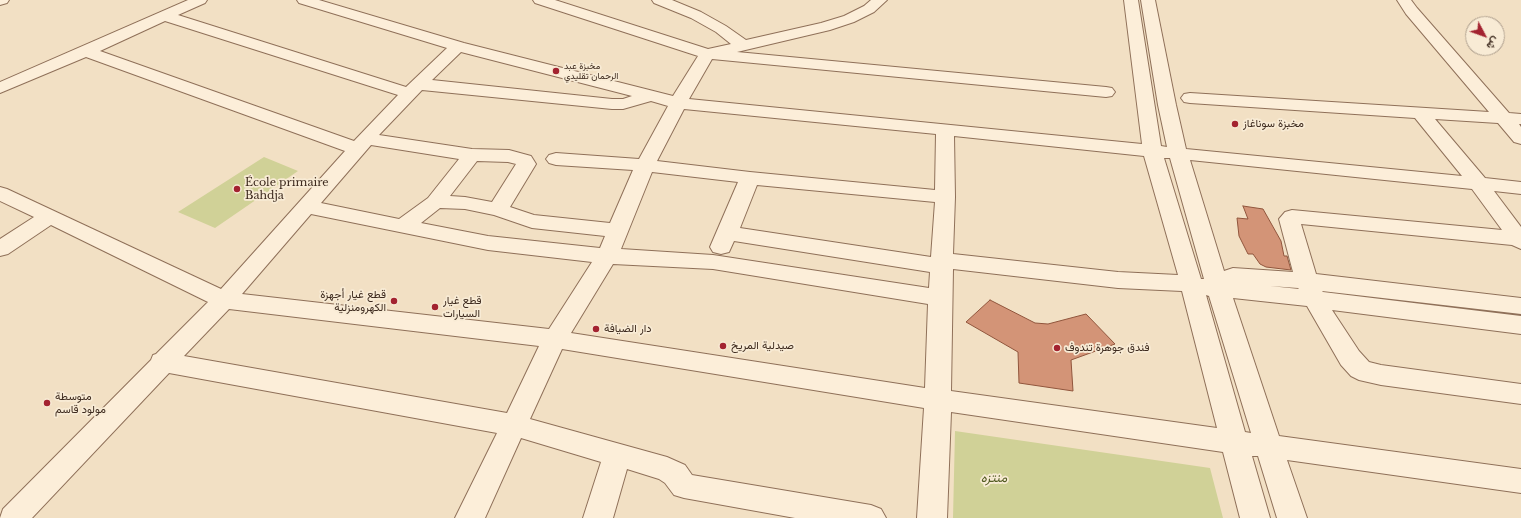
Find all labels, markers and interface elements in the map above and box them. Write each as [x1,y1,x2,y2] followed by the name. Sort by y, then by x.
[1465,16,1505,56] north arrow
[1484,34,1503,53] text: ش
[564,61,618,82] place label: مخبزة عبد الرحمان تقليدي
[551,66,561,76] marker: مخبزة عبد الرحمان تقليدي
[1243,117,1304,131] place label: مخبزة سوناغاز
[1230,119,1240,129] marker: مخبزة سوناغاز
[245,176,329,202] place label: École primaire Bahdja
[232,184,242,194] marker: École primaire Bahdja
[320,288,386,314] place label: قطع غيار أجهزة الكهرومنزلية
[443,294,482,320] place label: قطع غيار السيارات
[389,296,399,306] marker: قطع غيار أجهزة الكهرومنزلية
[430,302,440,312] marker: قطع غيار السيارات
[604,322,652,336] place label: دار الضيافة
[591,324,601,334] marker: دار الضيافة
[731,339,794,353] place label: صيدلية المريخ
[718,341,728,351] marker: صيدلية المريخ
[1065,341,1150,355] place label: فندق جوهرة تندوف
[1052,343,1062,353] marker: فندق جوهرة تندوف
[55,390,106,416] place label: متوسطة مولود قاسم
[42,398,52,408] marker: متوسطة مولود قاسم
[981,470,1007,486] park label: منتزه

